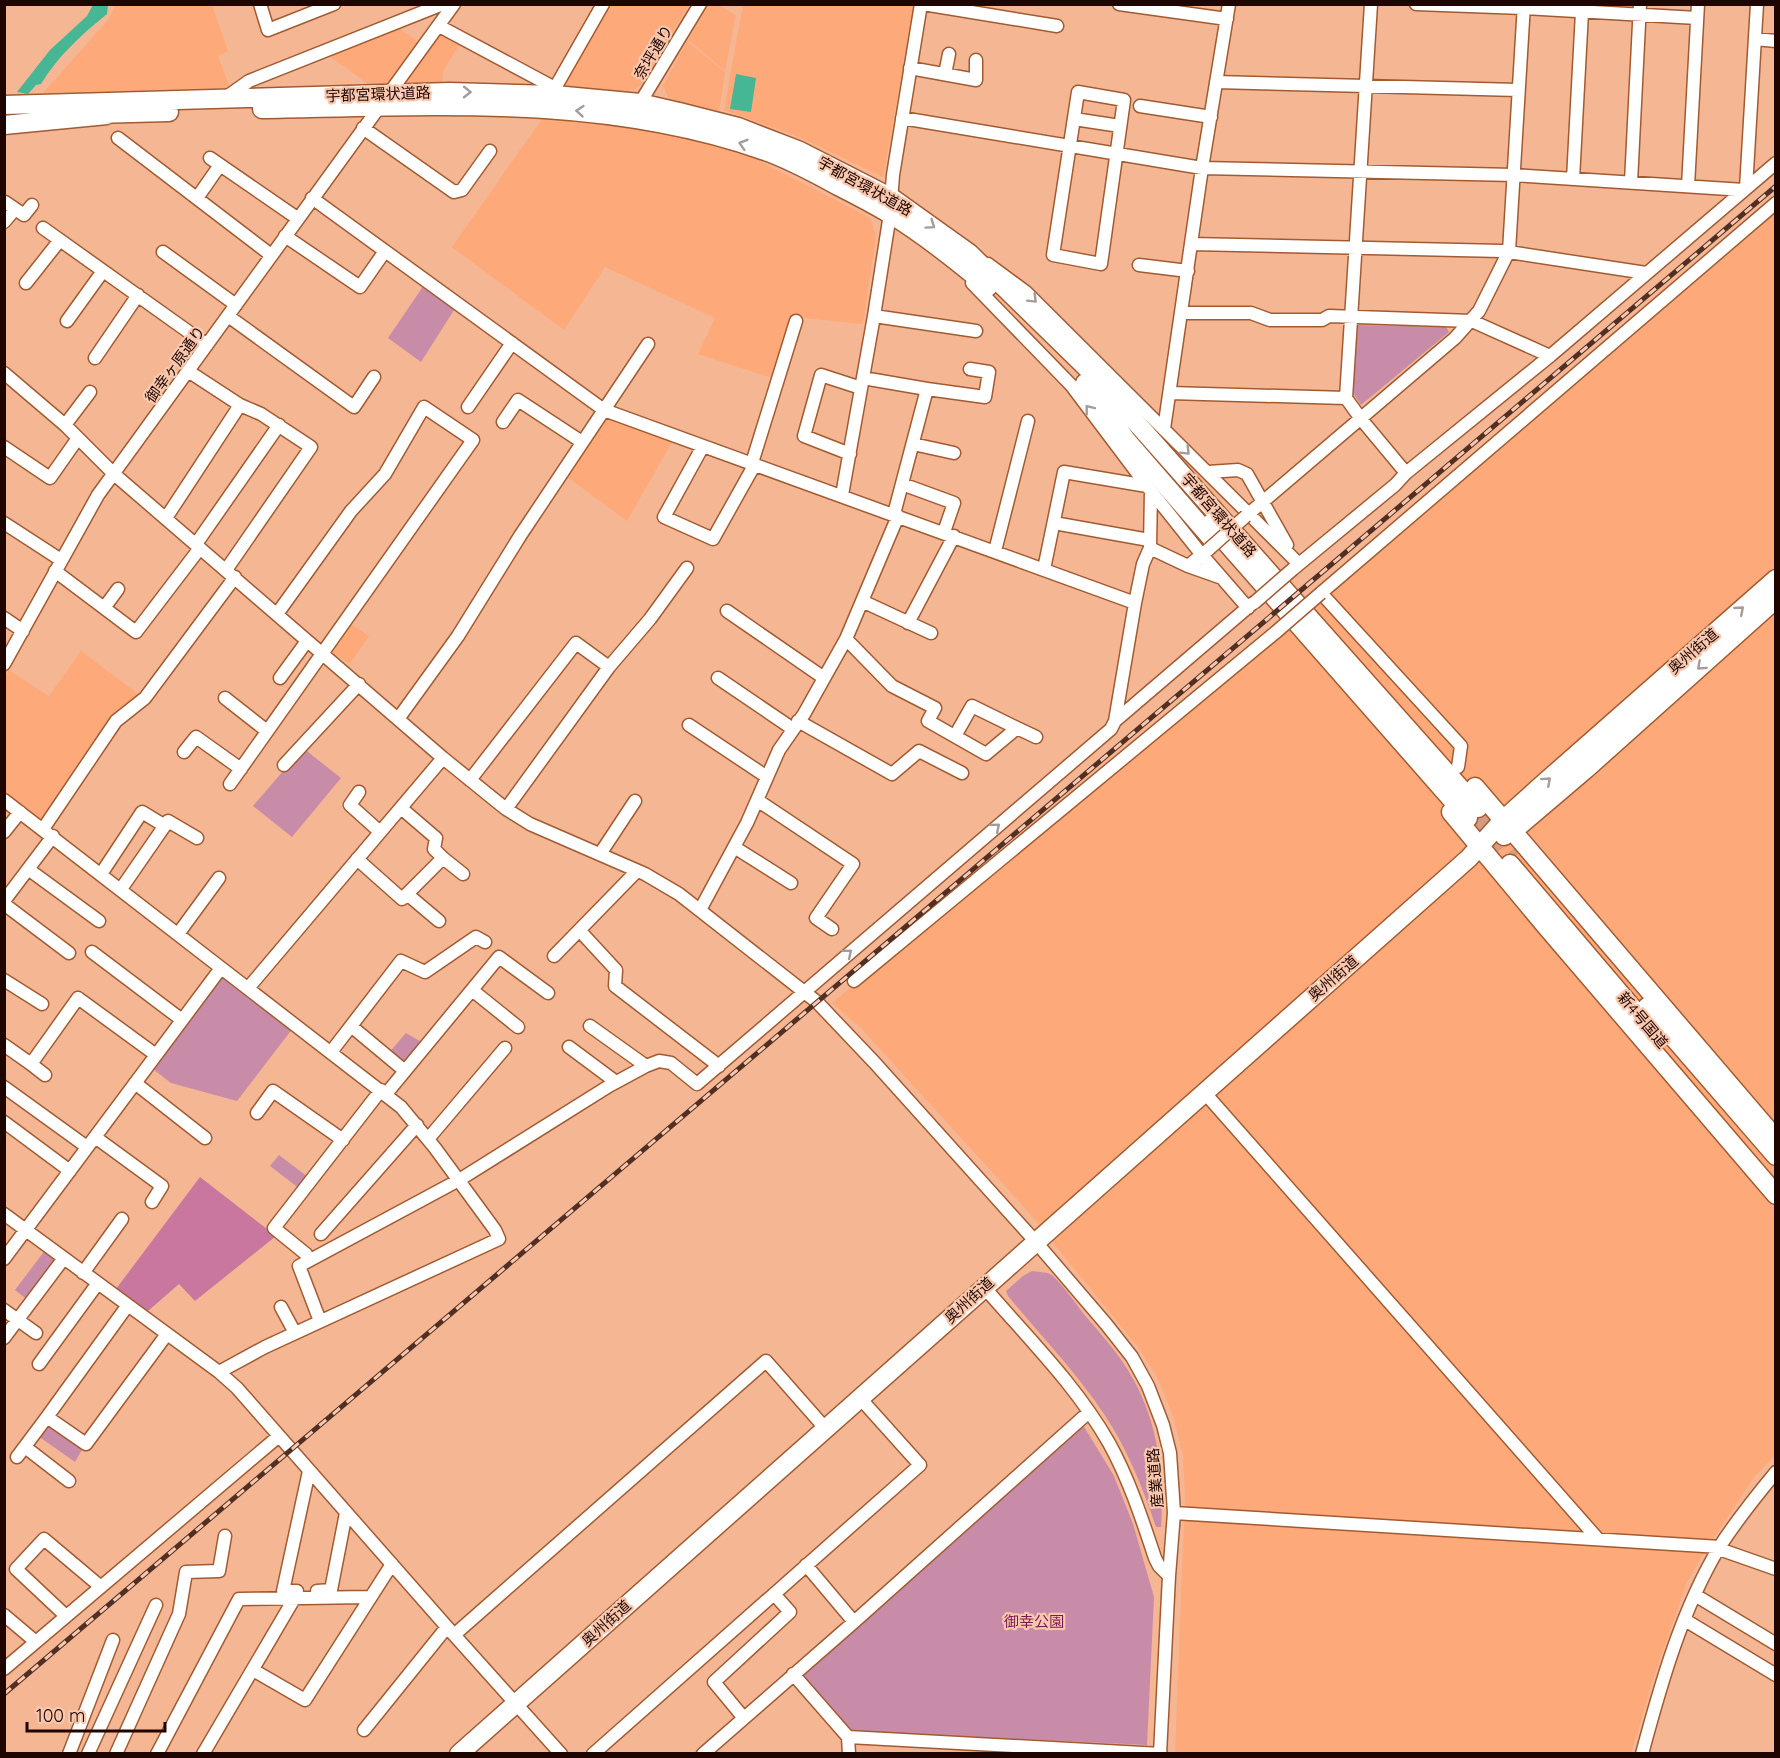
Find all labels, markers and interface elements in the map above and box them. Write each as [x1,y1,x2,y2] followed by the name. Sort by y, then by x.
[629,21,677,83] street label: 奈坪通り
[325,83,431,105] street label: 宇都宮環状道路
[463,86,472,98] one-way arrow
[576,105,585,118] one-way arrow
[738,139,749,151] one-way arrow
[814,152,916,220] street label: 宇都宮環状道路
[924,218,935,229] one-way arrow
[1025,291,1036,302] one-way arrow
[141,322,209,406] street label: 御幸ヶ原通り
[1086,405,1097,416] one-way arrow
[1180,444,1190,455] one-way arrow
[1177,469,1261,561] street label: 宇都宮環状道路
[1733,606,1744,617] one-way arrow
[1664,624,1722,678] street label: 奥州街道
[1697,659,1708,670] one-way arrow
[1540,777,1550,788] one-way arrow
[989,823,1000,834] one-way arrow
[841,949,852,960] one-way arrow
[1304,951,1362,1005] street label: 奥州街道
[1614,988,1672,1052] street label: 新4号国道
[940,1273,998,1327] street label: 奥州街道
[1143,1447,1167,1509] street label: 産業道路
[577,1596,635,1650] street label: 奥州街道
[1004,1612,1064,1631] park label: 御幸公園
[27,1695,165,1733] scale bar
[36,1704,85,1727] text: 100 m

